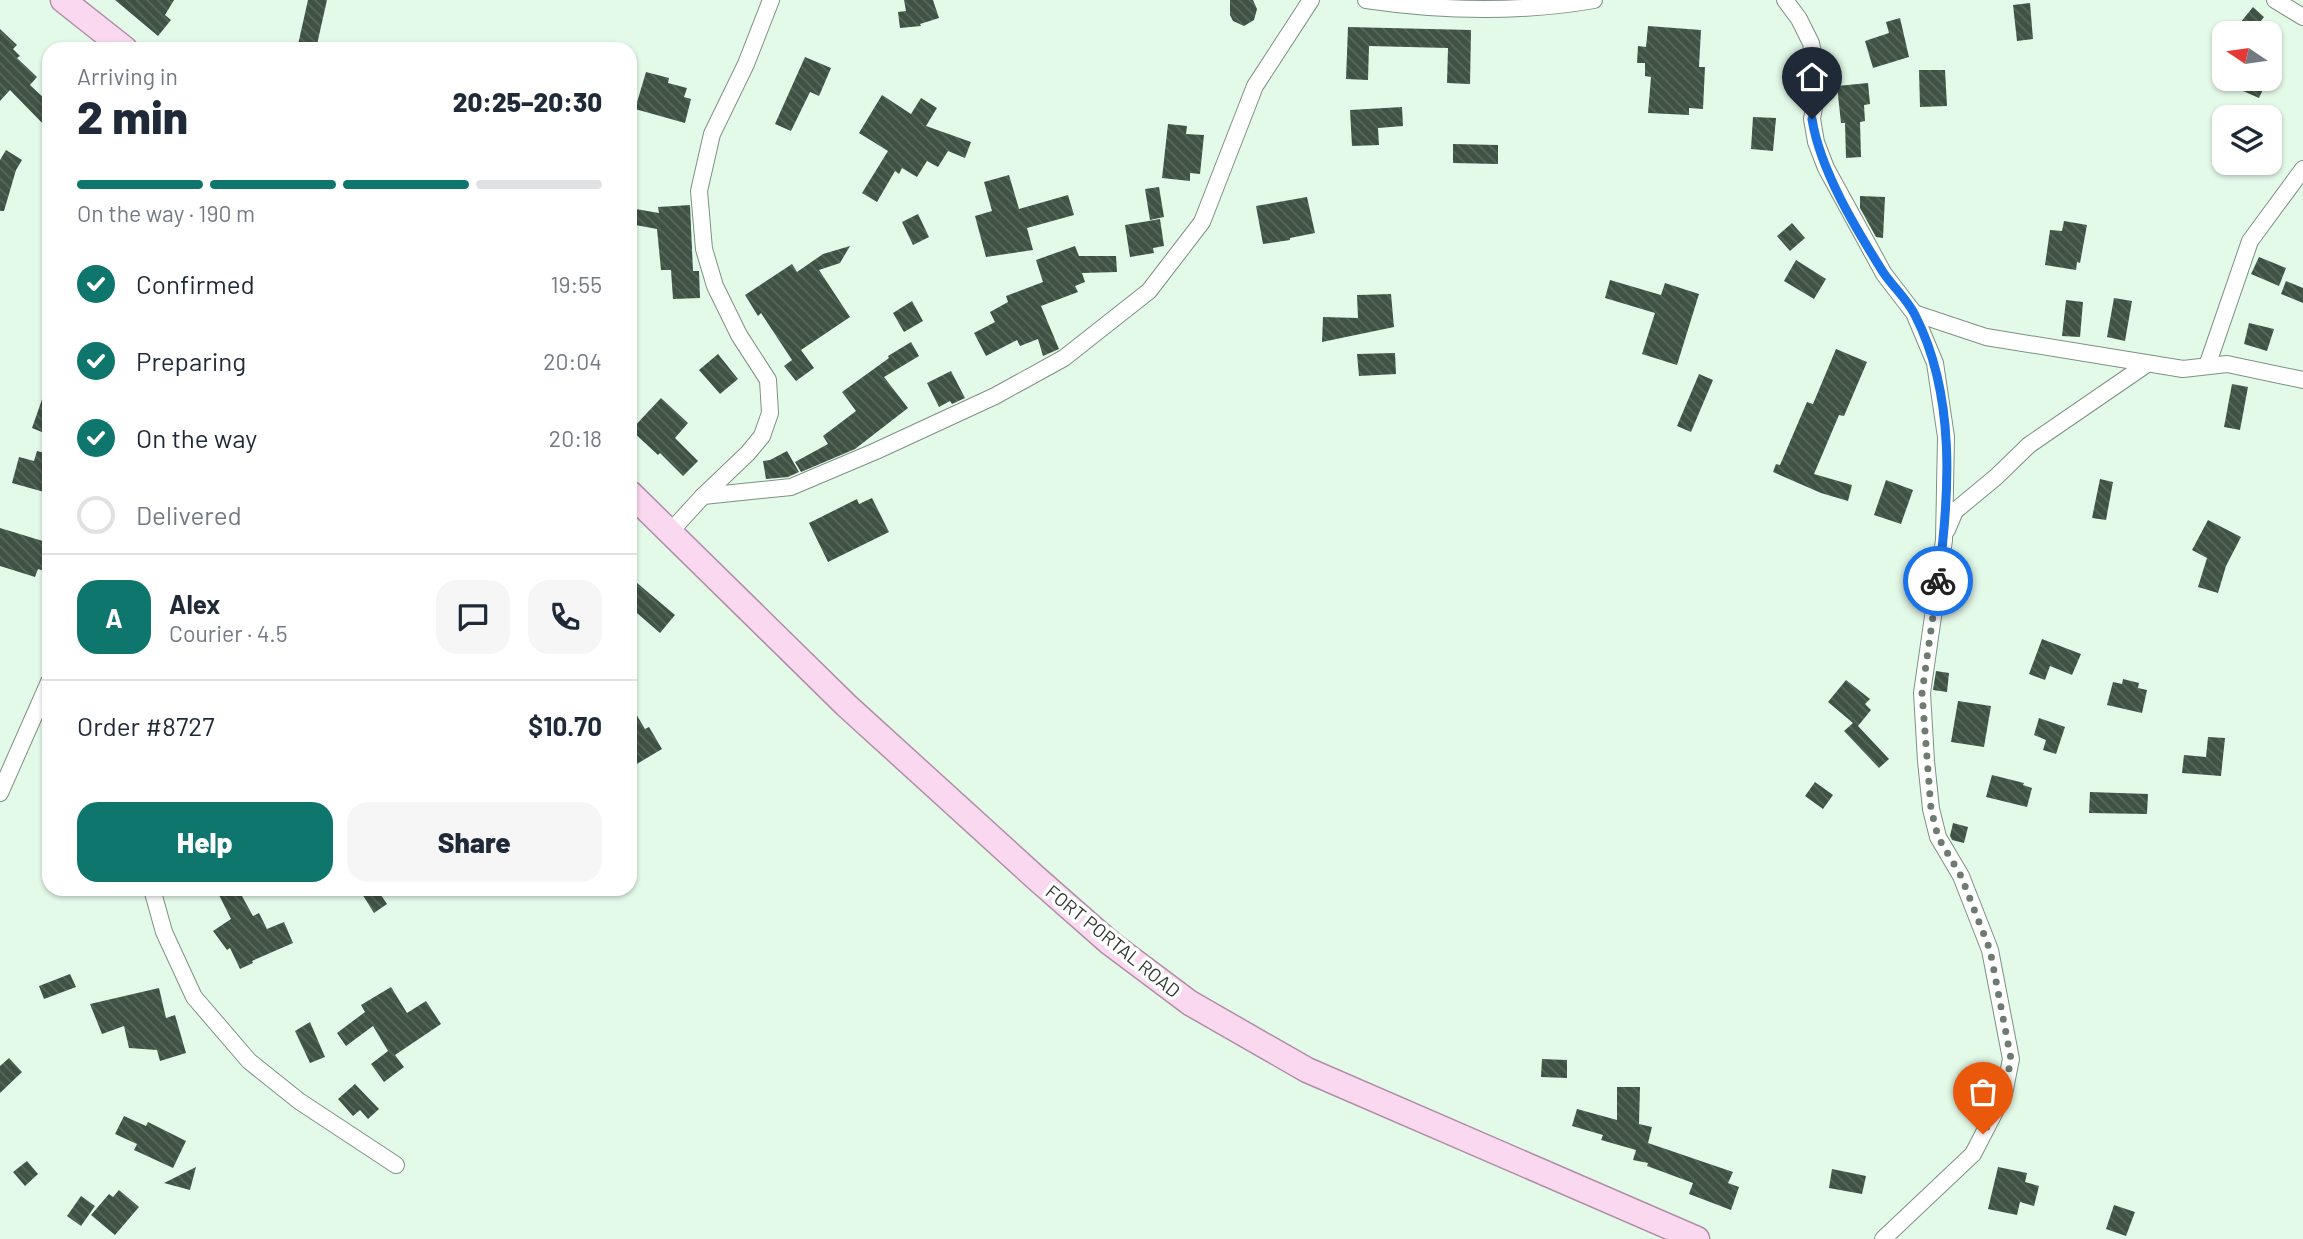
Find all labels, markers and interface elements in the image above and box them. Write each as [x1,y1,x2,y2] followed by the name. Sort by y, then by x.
[2212,21,2282,91] north arrow
[2212,21,2282,175] map controls
[1782,47,1842,119] pin
[1793,58,1831,96] icon: home
[77,62,178,90] text: Arriving in
[453,86,602,117] text: 20:25–20:30
[77,88,188,143] text: 2 min
[2212,105,2282,175] button: layers
[77,199,255,227] text: On the way · 190 m
[77,265,115,303] icon: check
[136,268,255,299] text: Confirmed
[551,270,602,298] text: 19:55
[77,342,115,380] icon: check
[136,345,246,376] text: Preparing
[543,347,602,375] text: 20:04
[77,419,115,457] icon: check
[136,422,257,453] text: On the way
[549,424,602,452] text: 20:18
[136,499,242,530] text: Delivered
[1903,546,1973,616] courier
[1919,562,1957,600] icon: bike
[436,580,510,654] button: chat
[528,580,602,654] button: phone
[169,588,220,619] text: Alex
[105,602,123,633] text: A
[169,619,288,647] text: Courier · 4.5
[77,710,214,741] text: Order #8727
[528,710,602,741] text: $10.70
[77,802,333,882] button: Help
[347,802,602,882] button: Share
[1042,879,1185,1002] street label: FORT PORTAL ROAD
[1953,1062,2013,1134] pin
[1964,1073,2002,1111] icon: bag

